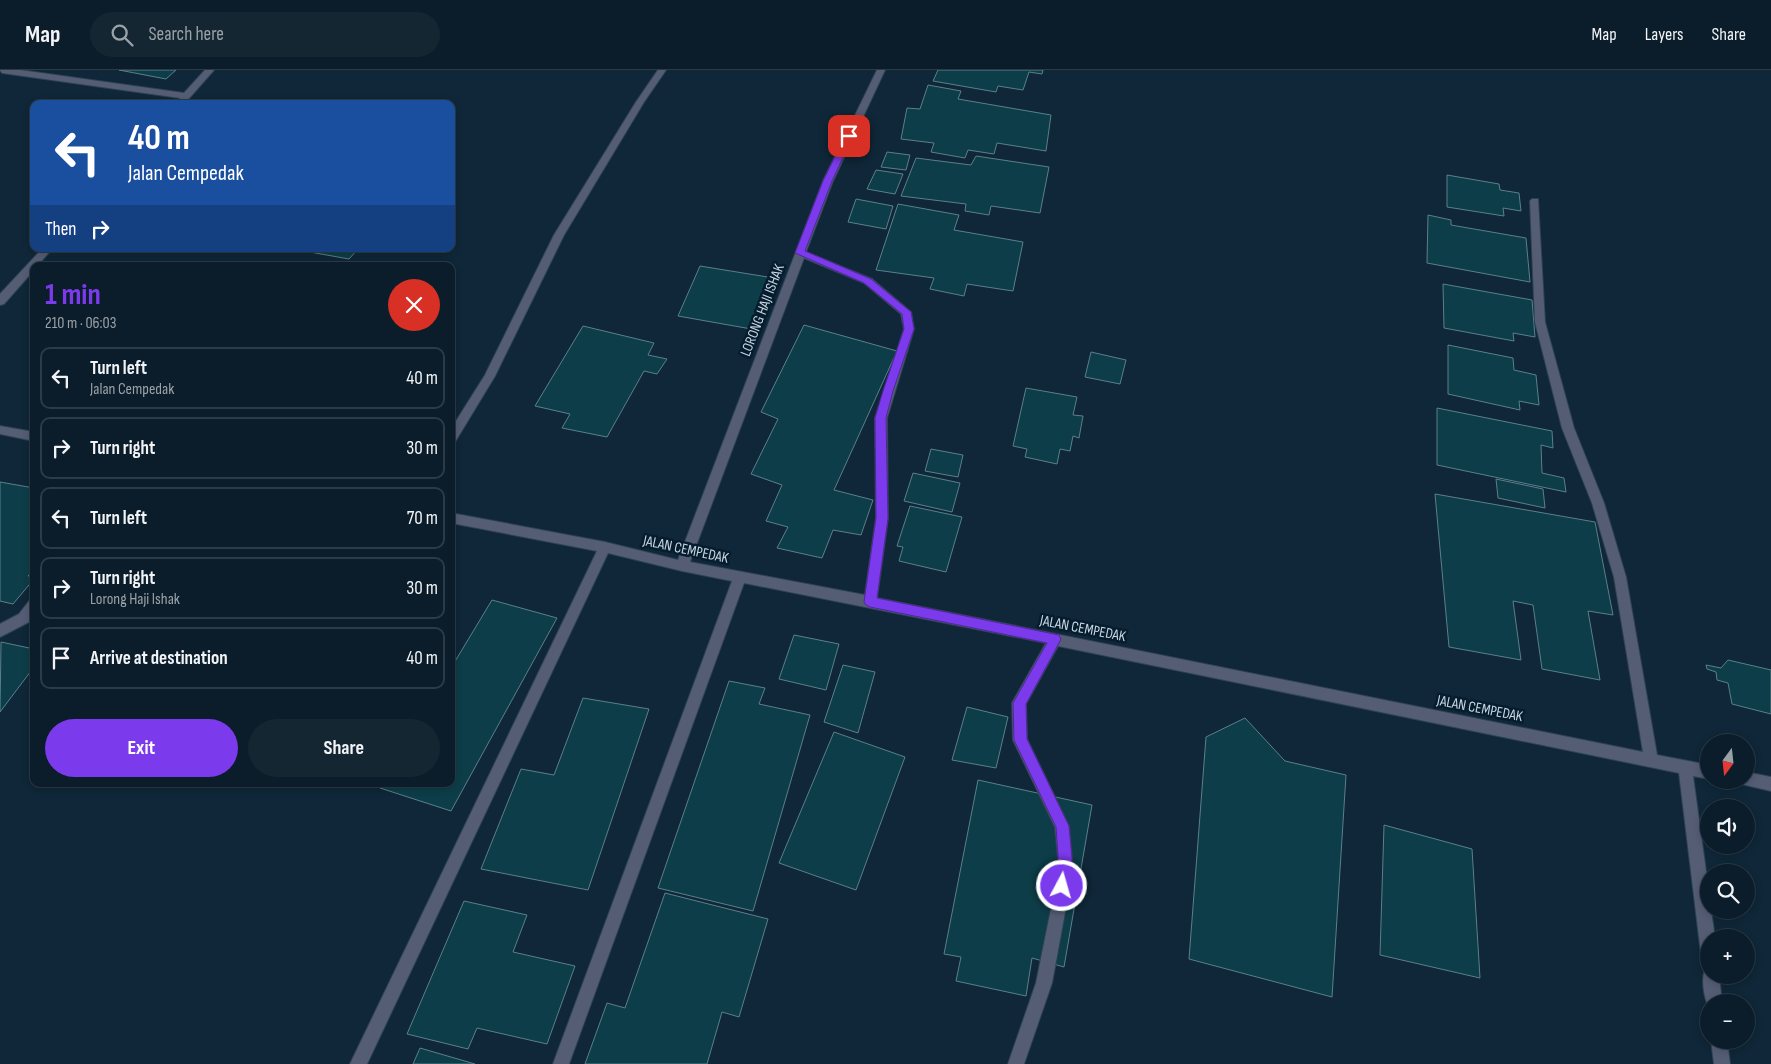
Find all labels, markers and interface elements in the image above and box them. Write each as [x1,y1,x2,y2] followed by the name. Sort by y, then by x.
[90,12,440,57] search box
[25,20,60,49] text: Map
[108,21,136,49] icon: search
[148,23,224,46] text: Search here
[1592,24,1617,45] text: Map
[1645,24,1684,45] text: Layers
[1712,24,1746,45] text: Share
[828,115,870,157] pin
[128,117,190,160] text: 40 m
[45,120,110,185] icon: left
[835,122,863,150] icon: arrive
[128,160,244,187] text: Jalan Cempedak
[86,215,114,243] icon: right
[45,218,76,241] text: Then
[736,261,789,359] street label: LORONG HAJI ISHAK
[45,277,101,313] text: 1 min
[388,279,440,331] button: close
[45,314,116,333] text: 210 m · 06:03
[90,357,147,380] text: Turn left
[47,364,75,392] icon: left
[406,367,438,390] text: 40 m
[90,380,174,399] text: Jalan Cempedak
[47,434,75,462] icon: right
[90,437,155,460] text: Turn right
[406,437,438,460] text: 30 m
[47,504,75,532] icon: left
[90,507,147,530] text: Turn left
[407,507,438,530] text: 70 m
[640,531,731,568] street label: JALAN CEMPEDAK
[90,567,155,590] text: Turn right
[47,574,75,602] icon: right
[406,577,438,600] text: 30 m
[90,590,180,609] text: Lorong Haji Ishak
[1037,611,1128,646] street label: JALAN CEMPEDAK
[47,644,75,672] icon: arrive
[90,647,228,670] text: Arrive at destination
[406,647,438,670] text: 40 m
[1434,691,1525,726] street label: JALAN CEMPEDAK
[45,719,238,777] button: Exit
[248,719,440,777] button: Share
[1700,734,1755,789] north arrow
[1700,734,1755,1049] map controls
[1700,799,1755,854] button: sound
[1035,859,1087,911] position arrow
[1700,864,1755,919] button: search
[1700,929,1755,984] button: +
[1700,994,1755,1049] button: −

